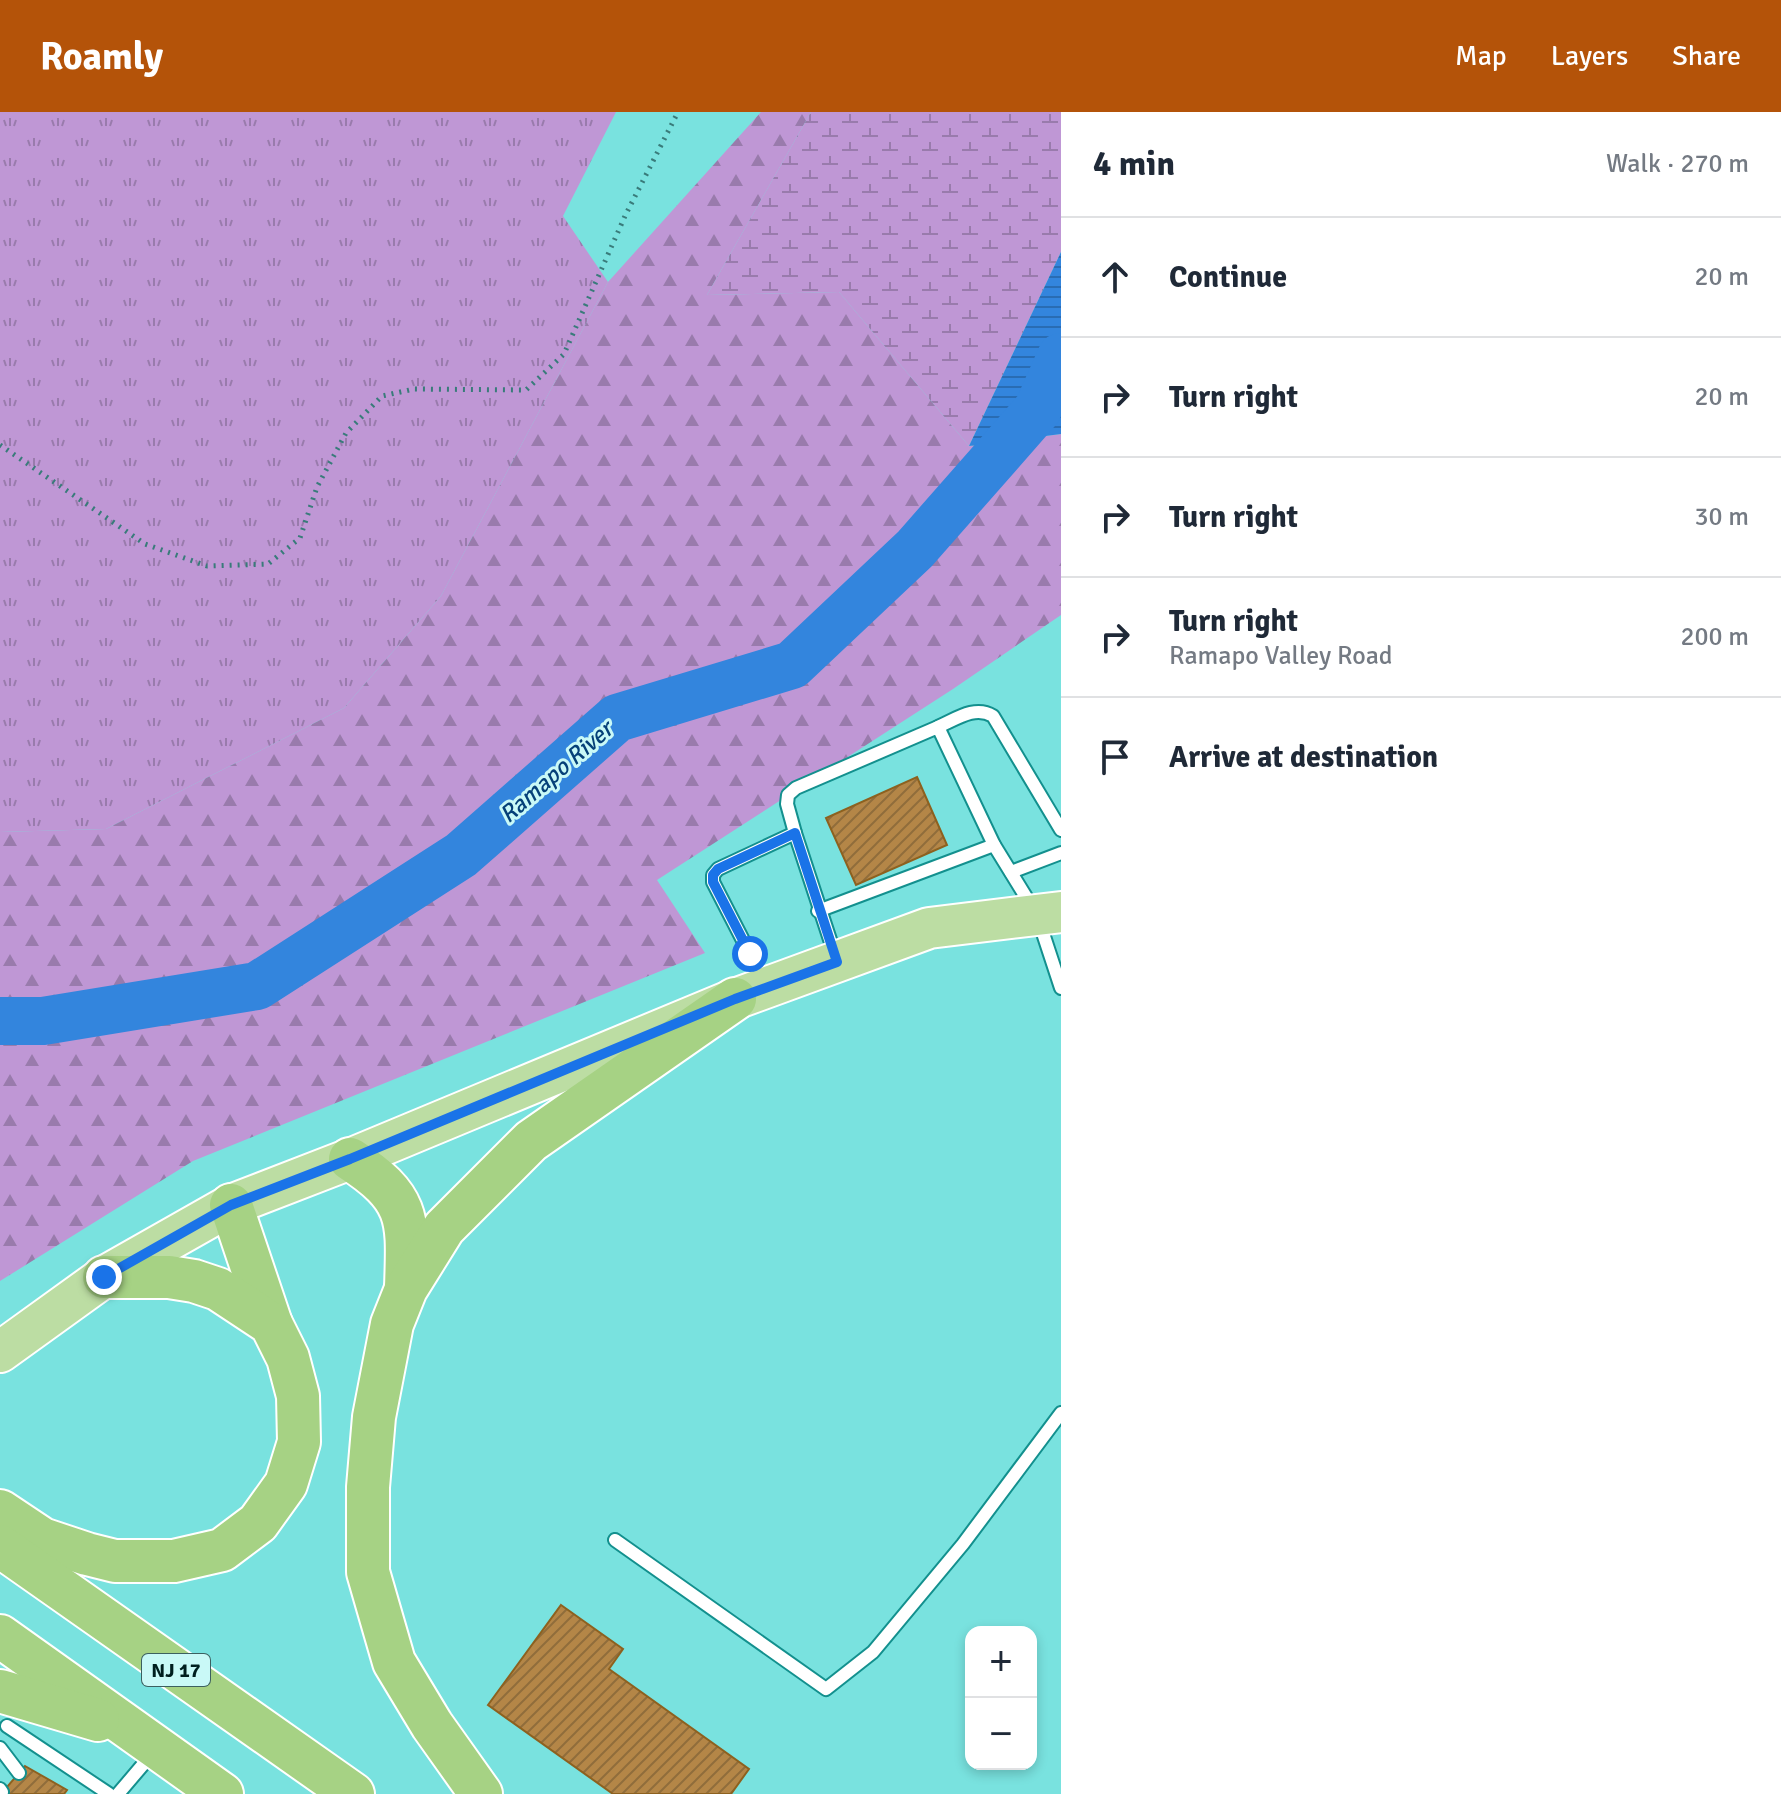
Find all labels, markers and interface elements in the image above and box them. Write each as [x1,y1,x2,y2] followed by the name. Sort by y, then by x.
[40,33,163,80] text: Roamly
[1455,39,1507,73] text: Map
[1551,39,1628,73] text: Layers
[1672,39,1741,73] text: Share
[1093,143,1175,185] text: 4 min
[1606,148,1749,180] text: Walk · 270 m
[1093,255,1137,299] icon: ahead
[1169,259,1287,296] text: Continue
[1694,261,1749,293] text: 20 m
[1093,375,1137,419] icon: right
[1169,379,1298,416] text: Turn right
[1694,381,1749,413] text: 20 m
[1093,495,1137,539] icon: right
[1169,499,1298,536] text: Turn right
[1694,501,1749,533] text: 30 m
[1169,603,1298,640] text: Turn right
[1093,615,1137,659] icon: right
[1680,621,1749,653] text: 200 m
[1169,640,1393,672] text: Ramapo Valley Road
[493,713,621,829] water label: Ramapo River
[1093,735,1137,779] icon: arrive
[1169,739,1438,776] text: Arrive at destination
[732,936,768,972] route start
[86,1259,122,1295] route end
[965,1626,1037,1770] map controls
[965,1626,1037,1698] button: +
[142,1654,210,1686] road number: NJ 17
[965,1698,1037,1770] button: −

